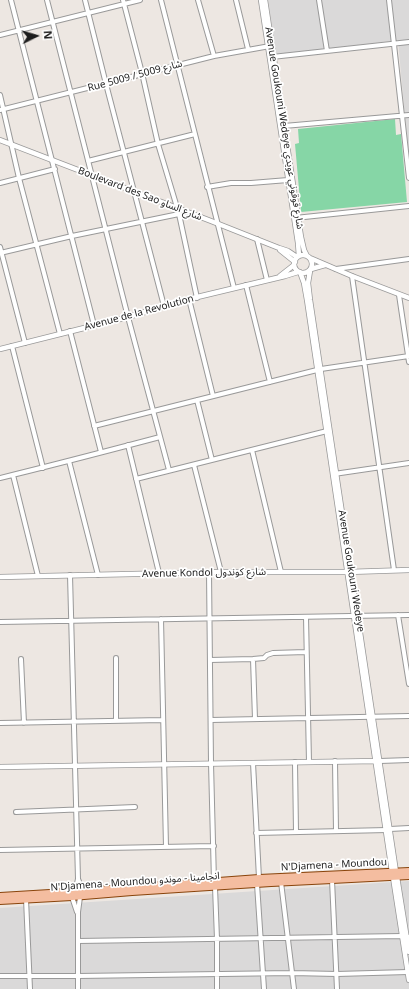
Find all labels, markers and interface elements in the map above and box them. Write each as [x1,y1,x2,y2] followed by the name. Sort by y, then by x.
[16,16,56,56] north arrow
[262,26,306,230] street label: Avenue Goukouni Wedeye شارع قوقوني عويدي
[41,30,56,40] text: N
[86,58,184,94] street label: Rue 5009 / شارع 5009
[76,165,204,223] street label: Boulevard des Sao شارع الساو
[83,293,195,333] street label: Avenue de la Revolution
[335,509,367,633] street label: Avenue Goukouni Wedeye
[142,566,266,580] street label: Avenue Kondol شارع كوندول
[281,856,387,874] street label: N'Djamena - Moundou
[50,870,220,894] street label: N'Djamena - Moundou انجامينا - موندو

